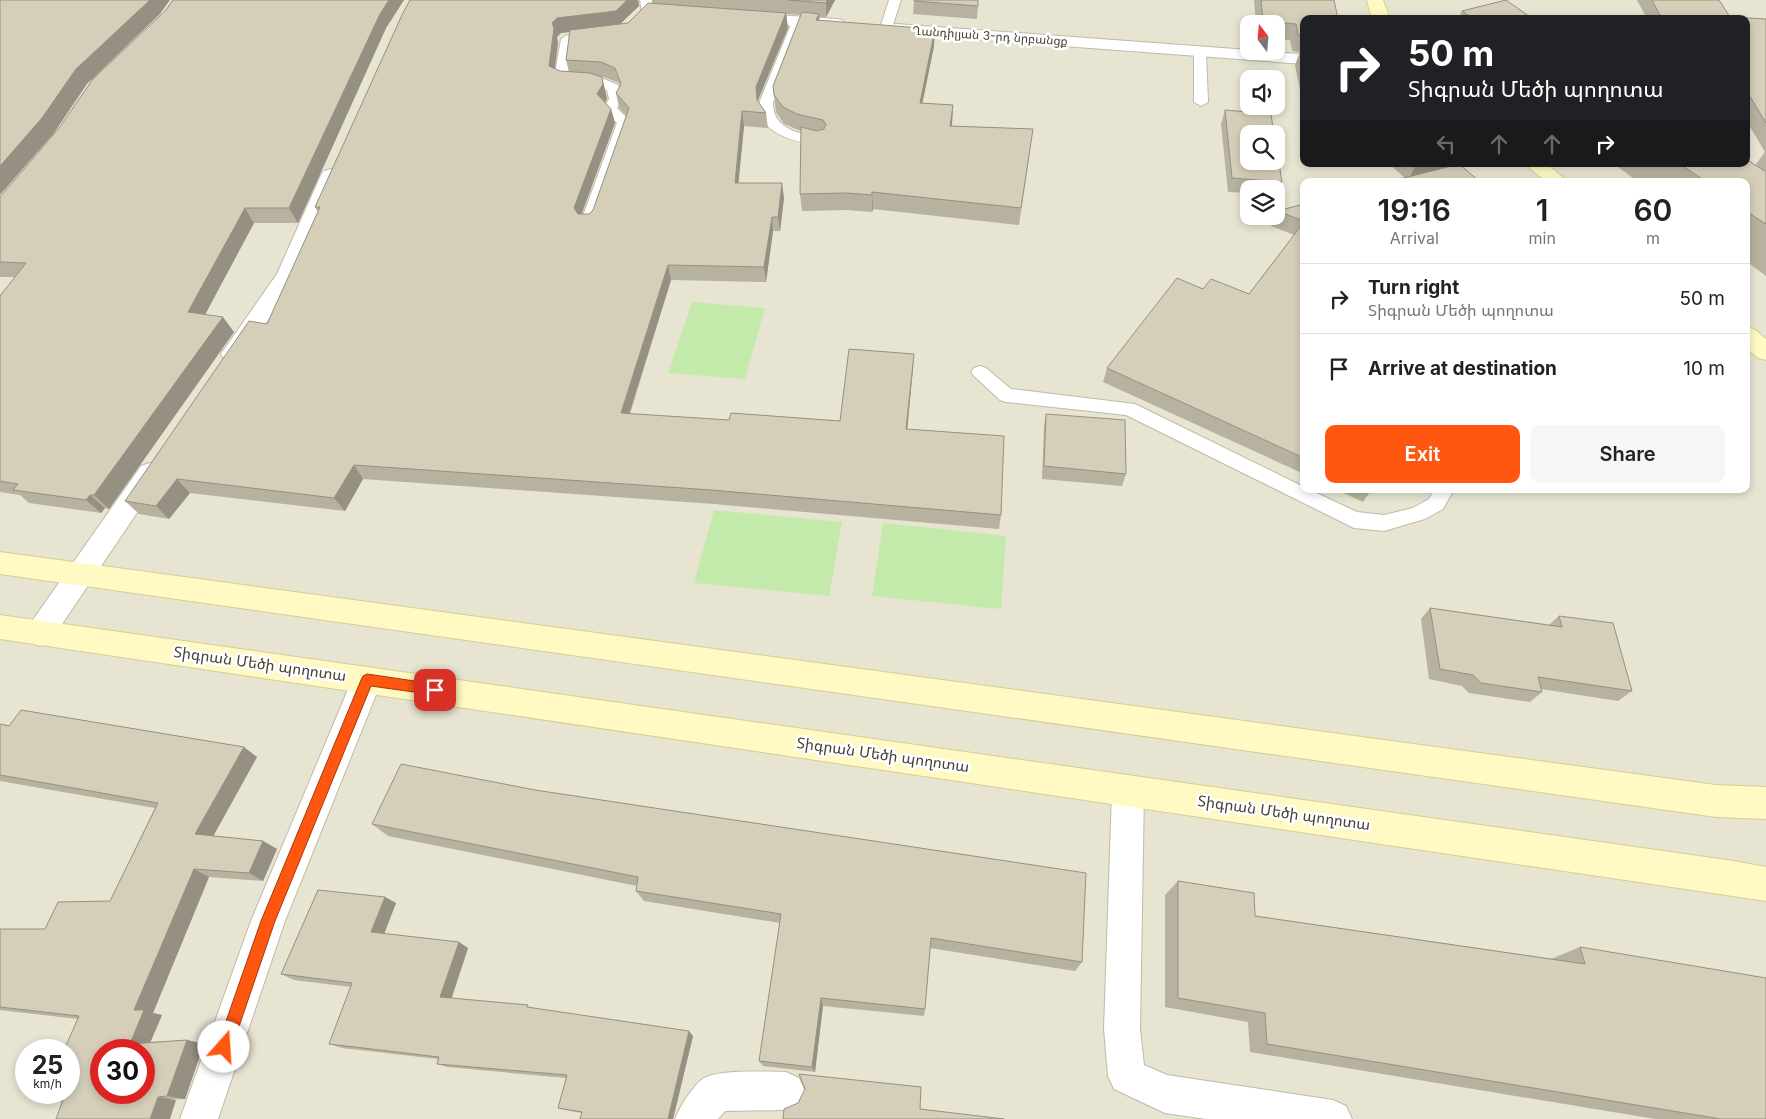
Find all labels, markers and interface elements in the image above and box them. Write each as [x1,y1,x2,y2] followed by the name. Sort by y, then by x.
[1240,15,1285,60] north arrow
[1240,15,1285,225] map controls
[912,23,1068,48] street label: Ղանդիլյան 3-րդ նրբանցք
[1408,32,1494,74] text: 50 m
[1325,35,1390,100] icon: right
[1240,70,1285,115] button: sound
[1408,76,1663,102] text: Տիգրան Մեծի պողոտա
[1240,125,1285,170] button: search
[1432,130,1460,158] icon: left
[1485,130,1513,158] icon: ahead
[1538,130,1566,158] icon: ahead
[1591,130,1619,158] icon: right
[1240,180,1285,225] button: layers
[1378,192,1451,228] text: 19:16
[1536,192,1549,228] text: 1
[1633,192,1672,228] text: 60
[1390,228,1439,248] text: Arrival
[1528,228,1556,248] text: min
[1646,228,1660,248] text: m
[1368,276,1459,299] text: Turn right
[1325,285,1353,313] icon: right
[1679,287,1725,310] text: 50 m
[1368,300,1554,320] text: Տիգրան Մեծի պողոտա
[1325,355,1353,383] icon: arrive
[1368,357,1557,380] text: Arrive at destination
[1683,357,1725,380] text: 10 m
[1325,425,1520,483] button: Exit
[1530,425,1725,483] button: Share
[173,642,348,685] street label: Տիգրան Մեծի պողոտա
[414,669,456,711] pin
[421,676,449,704] icon: arrive
[796,733,971,776] street label: Տիգրան Մեծի պողոտա
[1197,791,1372,834] street label: Տիգրան Մեծի պողոտա
[197,1020,249,1072] position arrow
[90,1039,155,1104] speed limit sign: 30
[32,1050,63,1080] text: 25
[33,1076,62,1091] text: km/h

